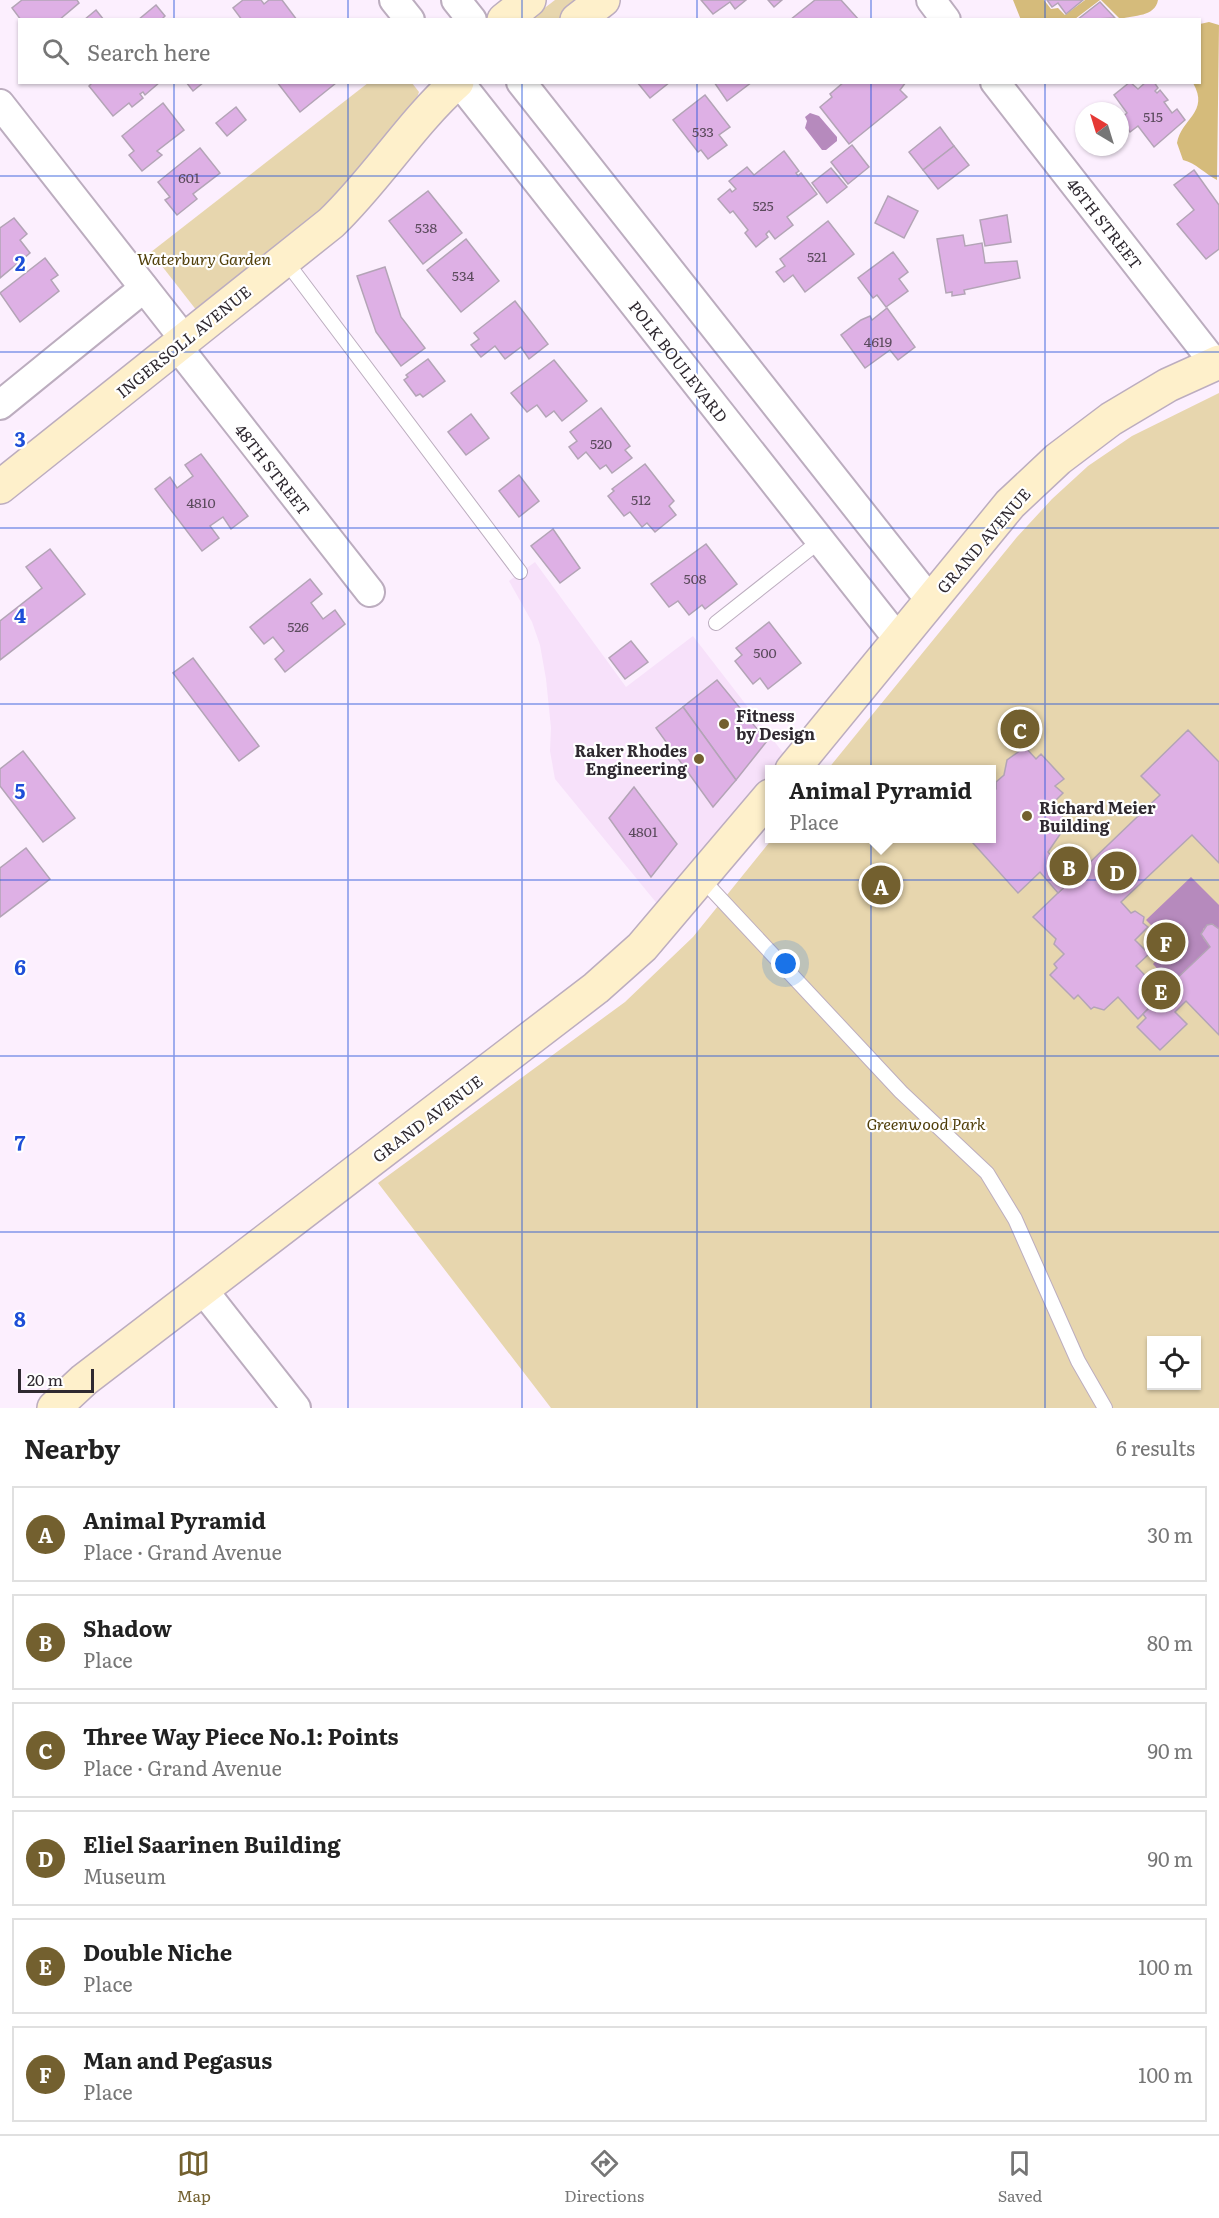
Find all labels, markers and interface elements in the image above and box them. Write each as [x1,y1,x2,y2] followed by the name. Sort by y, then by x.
[18,18,1201,84] search box
[39,35,72,68] icon: search
[87,35,210,68] text: Search here
[1075,102,1129,156] north arrow
[1143,106,1163,126] house number: 515
[692,121,714,141] house number: 533
[178,167,200,187] house number: 601
[1062,172,1148,274] street label: 46TH STREET
[752,195,774,215] house number: 525
[415,217,437,237] house number: 538
[137,246,271,270] park label: Waterbury Garden
[807,246,827,266] house number: 521
[15,247,26,277] text: 2
[452,265,474,285] house number: 534
[110,279,256,403] street label: INGERSOLL AVENUE
[624,295,734,427] street label: POLK BOULEVARD
[864,331,892,351] house number: 4619
[230,418,317,520] street label: 48TH STREET
[14,423,26,453] text: 3
[590,433,612,453] house number: 520
[930,482,1036,598] street label: GRAND AVENUE
[631,489,651,509] house number: 512
[186,492,216,512] house number: 4810
[684,568,707,588] house number: 508
[14,599,26,629] text: 4
[287,616,309,636] house number: 526
[753,642,777,662] house number: 500
[736,703,815,745] place label: Fitness by Design
[1000,706,1040,752] pin: C
[717,717,731,731] marker: Fitness by Design
[575,738,687,780] place label: Raker Rhodes Engineering
[692,752,706,766] marker: Raker Rhodes Engineering
[765,765,996,843] popup
[789,773,972,806] text: Animal Pyramid
[15,775,26,805] text: 5
[1039,795,1156,837] place label: Richard Meier Building
[789,806,839,836] text: Place
[1020,809,1034,823] marker: Richard Meier Building
[628,821,658,841] house number: 4801
[1050,844,1088,888] pin: B
[1098,848,1136,894] pin: D
[862,862,900,908] pin: A
[1146,920,1186,964] pin: F
[771,949,800,978] your location
[14,951,26,981] text: 6
[1142,968,1180,1012] pin: E
[367,1068,487,1168] street label: GRAND AVENUE
[866,1111,986,1135] park label: Greenwood Park
[15,1127,26,1157] text: 7
[14,1303,26,1333] text: 8
[1147,1336,1201,1390] map controls
[1147,1336,1201,1390] button: locate
[18,1366,94,1394] scale bar
[27,1367,63,1391] text: 20 m
[24,1428,120,1467] text: Nearby
[1116,1432,1195,1462] text: 6 results
[83,1503,266,1536] text: Animal Pyramid
[38,1519,53,1549] text: A
[1147,1519,1193,1549] text: 30 m
[83,1536,282,1566] text: Place · Grand Avenue
[83,1611,172,1644] text: Shadow
[39,1627,52,1657] text: B
[1147,1627,1193,1657] text: 80 m
[83,1644,133,1674] text: Place
[83,1719,399,1752] text: Three Way Piece No.1: Points
[38,1735,53,1765] text: C
[1148,1735,1193,1765] text: 90 m
[83,1752,282,1782] text: Place · Grand Avenue
[83,1827,341,1860] text: Eliel Saarinen Building
[38,1843,53,1873] text: D
[1148,1843,1193,1873] text: 90 m
[83,1860,166,1890] text: Museum
[83,1935,232,1968] text: Double Niche
[39,1951,52,1981] text: E
[1138,1951,1193,1981] text: 100 m
[83,1968,133,1998] text: Place
[83,2043,272,2076] text: Man and Pegasus
[39,2059,52,2089] text: F
[1138,2059,1193,2089] text: 100 m
[83,2076,133,2106] text: Place
[177,2147,211,2207] tab: Map
[564,2147,644,2207] tab: Directions
[998,2147,1042,2207] tab: Saved

